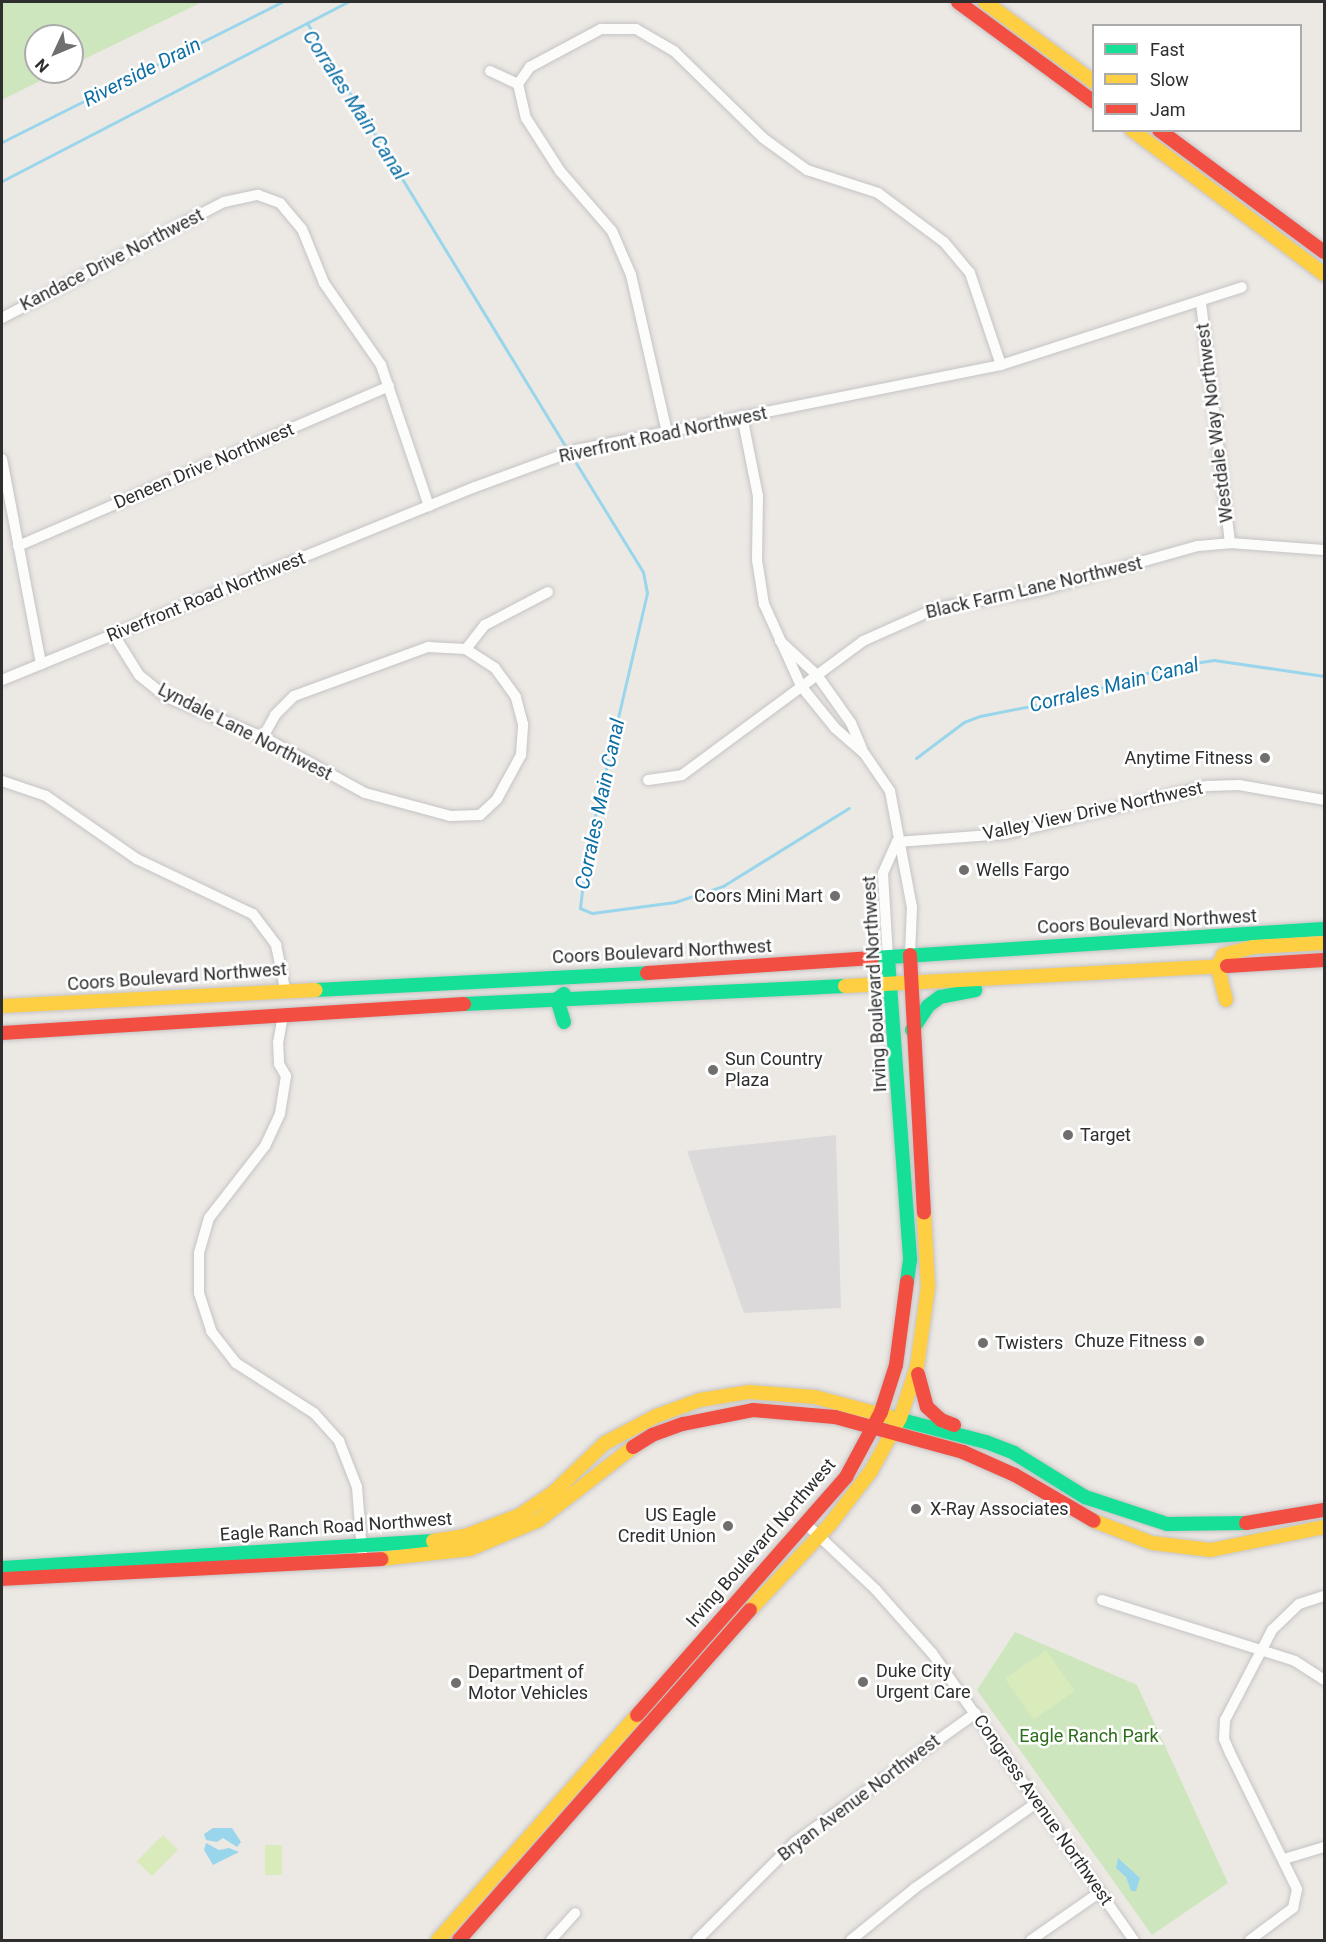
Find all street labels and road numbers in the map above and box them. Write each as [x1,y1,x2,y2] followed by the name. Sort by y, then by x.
[17,204,207,316] street label: Kandace Drive Northwest
[1192,322,1238,524] street label: Westdale Way Northwest
[557,402,769,468] street label: Riverfront Road Northwest
[111,418,297,514] street label: Deneen Drive Northwest
[104,547,308,647] street label: Riverfront Road Northwest
[924,553,1144,623] street label: Black Farm Lane Northwest
[154,679,336,785] street label: Lyndale Lane Northwest
[981,777,1205,845] street label: Valley View Drive Northwest
[859,875,891,1093] street label: Irving Boulevard Northwest
[1037,905,1257,939] street label: Coors Boulevard Northwest
[552,935,772,969] street label: Coors Boulevard Northwest
[67,959,287,995] street label: Coors Boulevard Northwest
[682,1454,840,1632] street label: Irving Boulevard Northwest
[219,1508,453,1546] street label: Eagle Ranch Road Northwest
[969,1711,1117,1909] street label: Congress Avenue Northwest
[774,1730,944,1866] street label: Bryan Avenue Northwest

